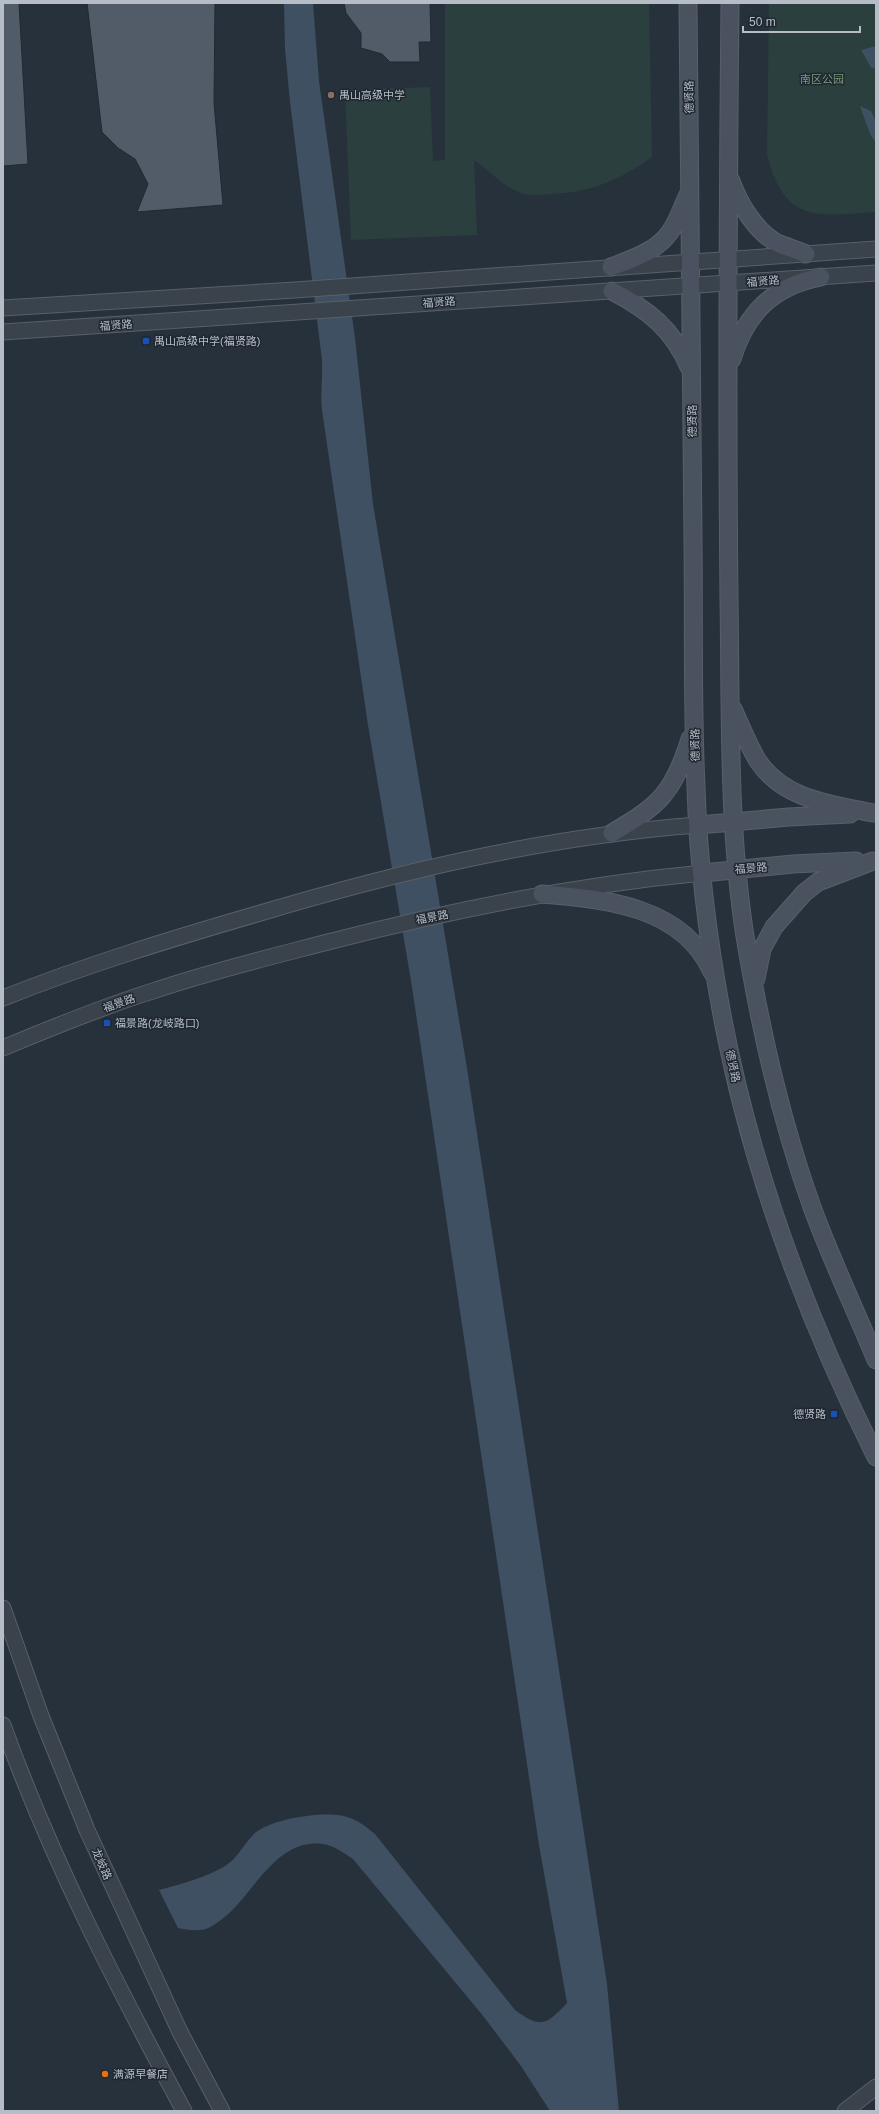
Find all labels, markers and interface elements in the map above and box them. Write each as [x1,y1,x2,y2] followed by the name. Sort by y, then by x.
[743,8,860,34] scale bar
[749,15,776,29] text: 50 m
[800,73,844,85] park label: 南区公园
[683,80,695,114] street label: 德贤路
[339,89,405,101] place label: 禺山高级中学
[326,90,336,100] marker: 禺山高级中学
[746,274,780,288] street label: 福贤路
[422,295,456,309] street label: 福贤路
[99,318,133,332] street label: 福贤路
[154,335,260,347] place label: 禺山高级中学(福贤路)
[141,336,151,346] marker: 禺山高级中学(福贤路)
[686,405,698,438] street label: 德贤路
[689,728,701,762] street label: 德贤路
[734,861,768,875] street label: 福景路
[415,908,449,926] street label: 福景路
[101,992,137,1014] street label: 福景路
[115,1017,199,1029] place label: 福景路(龙岐路口)
[102,1018,112,1028] marker: 福景路(龙岐路口)
[724,1049,742,1083] street label: 德贤路
[793,1408,826,1420] place label: 德贤路
[829,1409,839,1419] marker: 德贤路
[90,1846,114,1882] street label: 龙岐路
[113,2068,168,2080] place label: 满源早餐店
[100,2069,110,2079] marker: 满源早餐店

